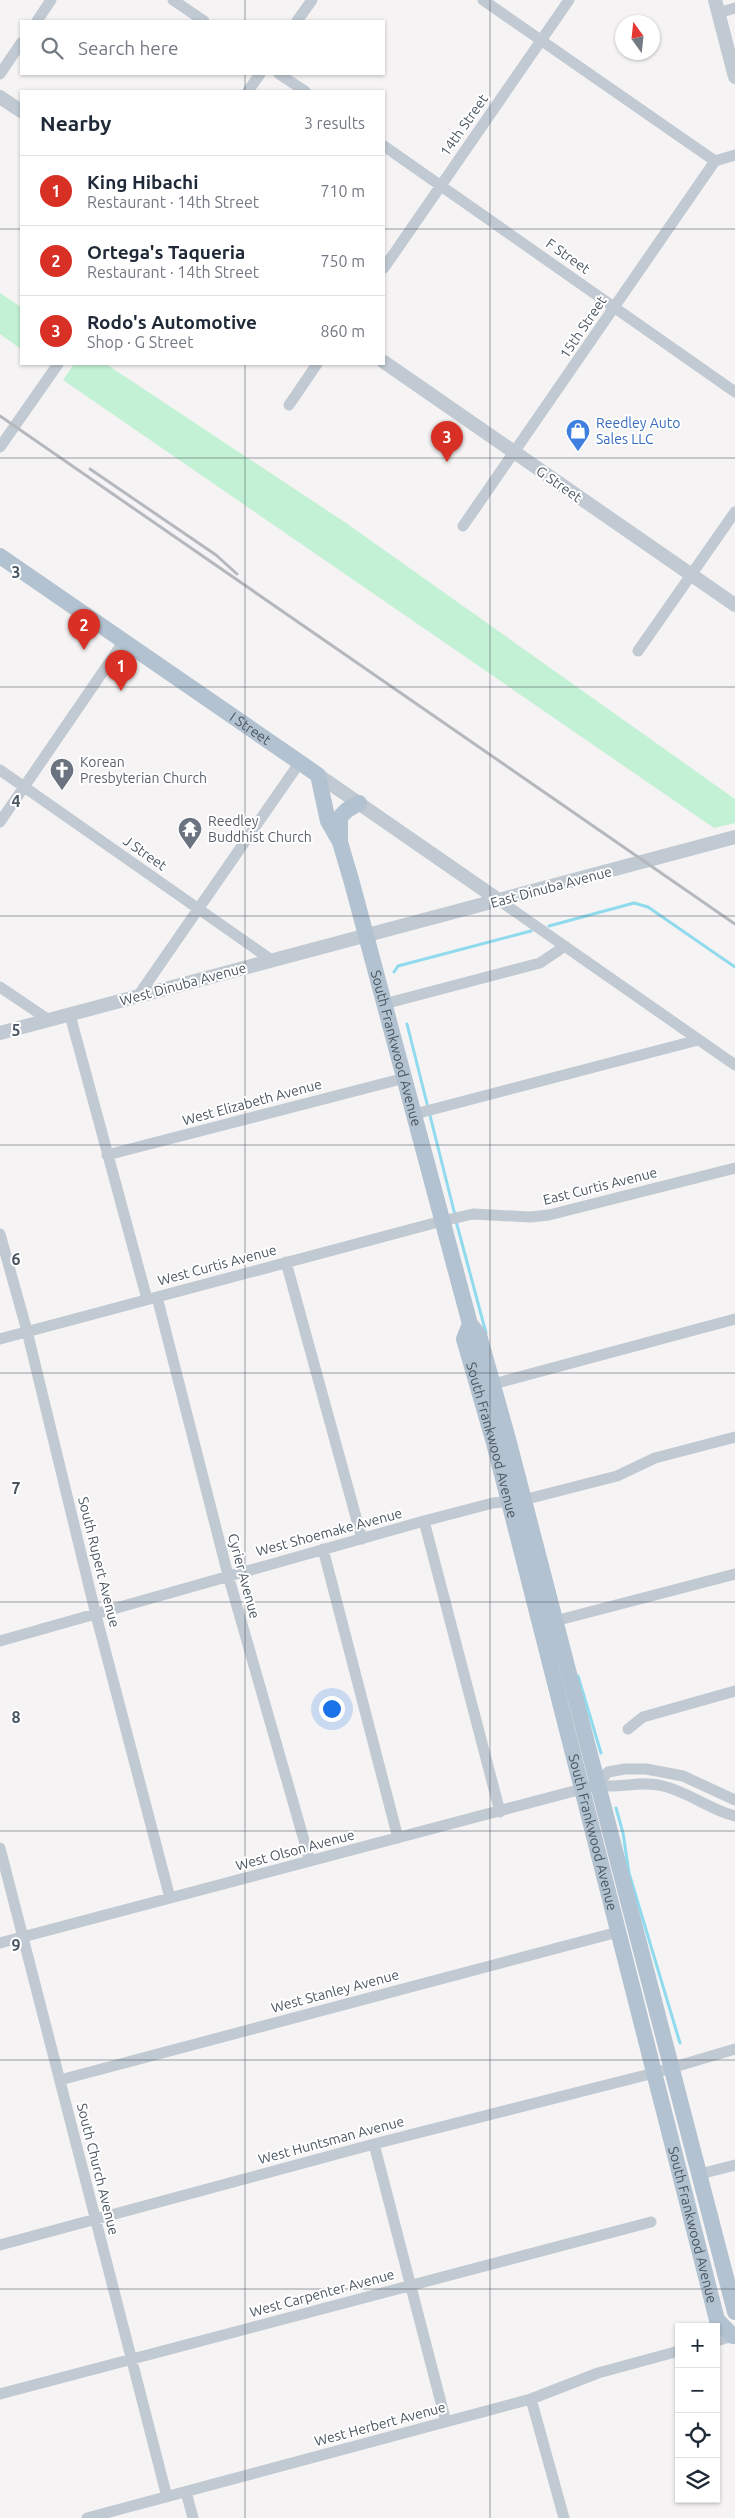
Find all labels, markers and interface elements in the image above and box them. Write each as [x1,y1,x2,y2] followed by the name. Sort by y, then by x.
[615,15,660,60] north arrow
[20,20,385,75] search box
[38,34,66,62] icon: search
[78,37,178,59] text: Search here
[437,91,491,159] street label: 14th Street
[40,111,111,135] text: Nearby
[304,114,365,132] text: 3 results
[87,171,198,193] text: King Hibachi
[51,182,61,200] text: 1
[320,182,365,200] text: 710 m
[87,193,259,211] text: Restaurant · 14th Street
[543,235,593,277] street label: F Street
[87,241,245,263] text: Ortega's Taqueria
[51,252,61,270] text: 2
[320,252,365,270] text: 750 m
[87,263,259,281] text: Restaurant · 14th Street
[556,292,610,361] street label: 15th Street
[87,311,257,333] text: Rodo's Automotive
[51,322,61,340] text: 3
[320,322,365,340] text: 860 m
[87,333,193,351] text: Shop · G Street
[596,415,680,447] place label: Reedley Auto Sales LLC
[565,418,591,452] shop icon: Reedley Auto Sales LLC
[431,421,463,462] pin: 3
[533,463,585,506] street label: G Street
[11,563,21,581] text: 3
[68,609,100,650] pin: 2
[105,650,137,691] pin: 1
[227,709,274,748] street label: I Street
[80,754,207,786] place label: Korean Presbyterian Church
[49,757,75,791] church icon: Korean Presbyterian Church
[11,792,21,810] text: 4
[208,813,312,845] place label: Reedley Buddhist Church
[177,816,203,850] temple icon: Reedley Buddhist Church
[120,832,170,874] street label: J Street
[489,863,613,911] street label: East Dinuba Avenue
[118,959,248,1009] street label: West Dinuba Avenue
[368,968,425,1128] street label: South Frankwood Avenue
[11,1021,21,1039] text: 5
[181,1076,323,1128] street label: West Elizabeth Avenue
[541,1164,659,1208] street label: East Curtis Avenue
[156,1241,278,1289] street label: West Curtis Avenue
[11,1250,21,1268] text: 6
[463,1360,521,1520] street label: South Frankwood Avenue
[11,1479,21,1497] text: 7
[75,1495,123,1629] street label: South Rupert Avenue
[254,1505,404,1559] street label: West Shoemake Avenue
[225,1532,263,1620] street label: Cyrier Avenue
[319,1696,345,1722] your location
[11,1708,21,1726] text: 8
[565,1752,621,1912] street label: South Frankwood Avenue
[234,1826,356,1874] street label: West Olson Avenue
[11,1936,21,1954] text: 9
[269,1966,401,2016] street label: West Stanley Avenue
[74,2102,122,2236] street label: South Church Avenue
[256,2113,406,2167] street label: West Huntsman Avenue
[665,2145,720,2305] street label: South Frankwood Avenue
[248,2266,396,2320] street label: West Carpenter Avenue
[675,2323,720,2503] map controls
[675,2323,720,2368] button: +
[675,2368,720,2413] button: −
[313,2399,447,2449] street label: West Herbert Avenue
[675,2413,720,2458] button: locate
[675,2458,720,2503] button: layers

